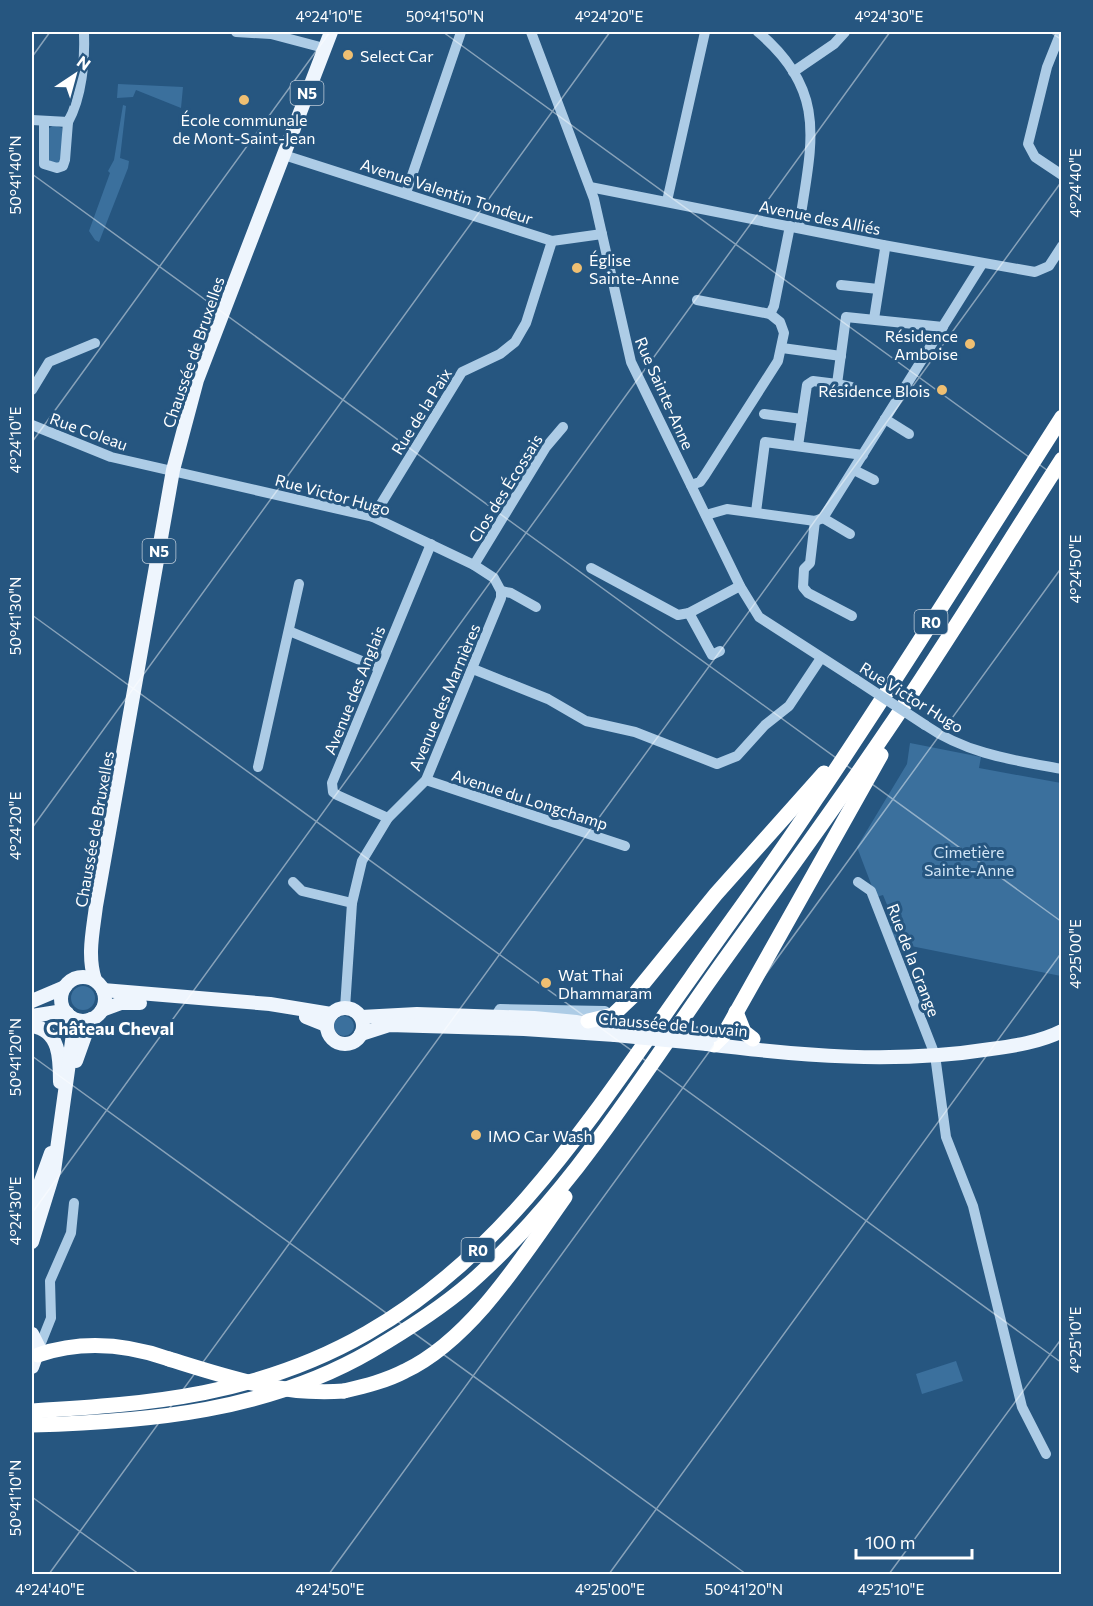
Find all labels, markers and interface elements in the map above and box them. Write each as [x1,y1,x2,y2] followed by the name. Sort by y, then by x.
[296,7,362,25] text: 4°24'10"E
[406,7,484,25] text: 50°41'50"N
[575,7,643,25] text: 4°24'20"E
[855,7,924,25] text: 4°24'30"E
[45,45,105,105] north arrow
[360,46,434,65] place label: Select Car
[341,48,355,62] marker: Select Car
[74,51,95,74] text: N
[290,81,324,105] road number: N5
[237,93,251,107] marker: École communale de Mont-Saint-Jean
[172,110,316,147] place label: École communale de Mont-Saint-Jean
[6,135,24,215] text: 50°41'40"N
[1066,148,1084,218] text: 4°24'40"E
[358,154,536,228] street label: Avenue Valentin Tondeur
[758,196,882,238] street label: Avenue des Alliés
[589,250,679,287] place label: Église Sainte-Anne
[570,261,584,275] marker: Église Sainte-Anne
[158,274,228,430] street label: Chaussée de Bruxelles
[885,326,958,363] place label: Résidence Amboise
[632,334,698,452] street label: Rue Sainte-Anne
[963,337,977,351] marker: Résidence Amboise
[387,364,455,458] street label: Rue de la Paix
[818,381,930,400] place label: Résidence Blois
[935,383,949,397] marker: Résidence Blois
[6,407,24,473] text: 4°24'10"E
[48,408,130,454] street label: Rue Coleau
[464,430,546,546] street label: Clos des Écossais
[273,469,393,519] street label: Rue Victor Hugo
[1066,534,1084,604] text: 4°24'50"E
[142,539,176,563] road number: N5
[6,577,24,655] text: 50°41'30"N
[914,610,948,634] road number: R0
[404,621,484,773] street label: Avenue des Marnières
[320,623,388,757] street label: Avenue des Anglais
[857,658,967,736] street label: Rue Victor Hugo
[71,749,117,909] street label: Chaussée de Bruxelles
[450,765,610,833] street label: Avenue du Longchamp
[6,792,24,860] text: 4°24'20"E
[924,842,1014,879] park label: Cimetière Sainte-Anne
[884,901,944,1019] street label: Rue de la Grange
[1066,919,1084,989] text: 4°25'00"E
[558,965,652,1002] place label: Wat Thai Dhammaram
[539,976,553,990] marker: Wat Thai Dhammaram
[597,1008,749,1040] street label: Chaussée de Louvain
[46,1017,174,1039] district label: Château Cheval
[6,1018,24,1096] text: 50°41'20"N
[488,1126,593,1145] place label: IMO Car Wash
[469,1128,483,1142] marker: IMO Car Wash
[6,1176,24,1245] text: 4°24'30"E
[462,1238,494,1262] road number: R0
[1066,1307,1084,1373] text: 4°25'10"E
[6,1460,24,1536] text: 50°41'10"N
[856,1522,972,1560] scale bar
[865,1531,915,1553] text: 100 m
[15,1580,85,1598] text: 4°24'40"E
[296,1580,365,1598] text: 4°24'50"E
[575,1580,645,1598] text: 4°25'00"E
[705,1580,783,1598] text: 50°41'20"N
[858,1580,924,1598] text: 4°25'10"E

